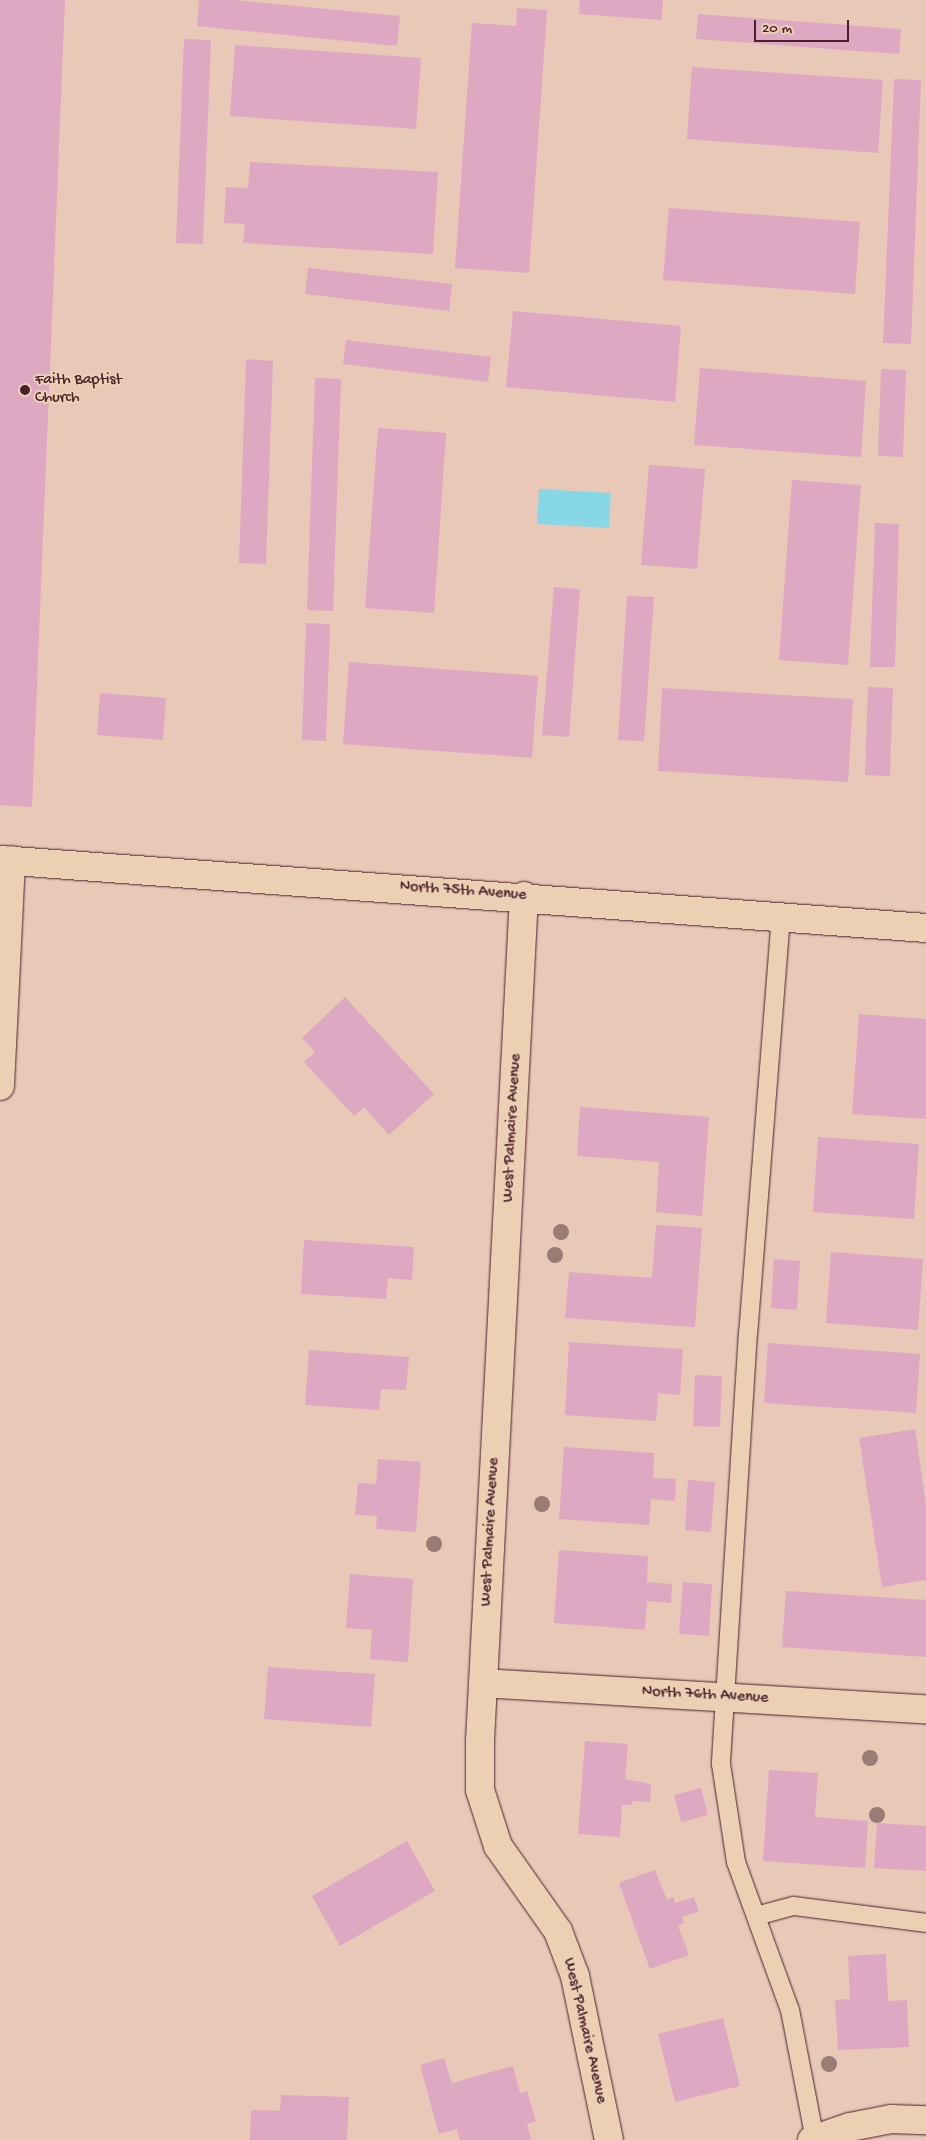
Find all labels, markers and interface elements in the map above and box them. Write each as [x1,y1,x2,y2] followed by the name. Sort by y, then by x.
[756,10,851,42] scale bar
[762,20,792,38] text: 20 m
[35,371,122,409] place label: Faith Baptist Church
[19,384,31,396] marker: Faith Baptist Church
[399,878,527,906] street label: North 75th Avenue
[500,1053,526,1203] street label: West Palmaire Avenue
[478,1457,504,1607] street label: West Palmaire Avenue
[641,1683,769,1709] street label: North 76th Avenue
[558,1956,610,2106] street label: West Palmaire Avenue

